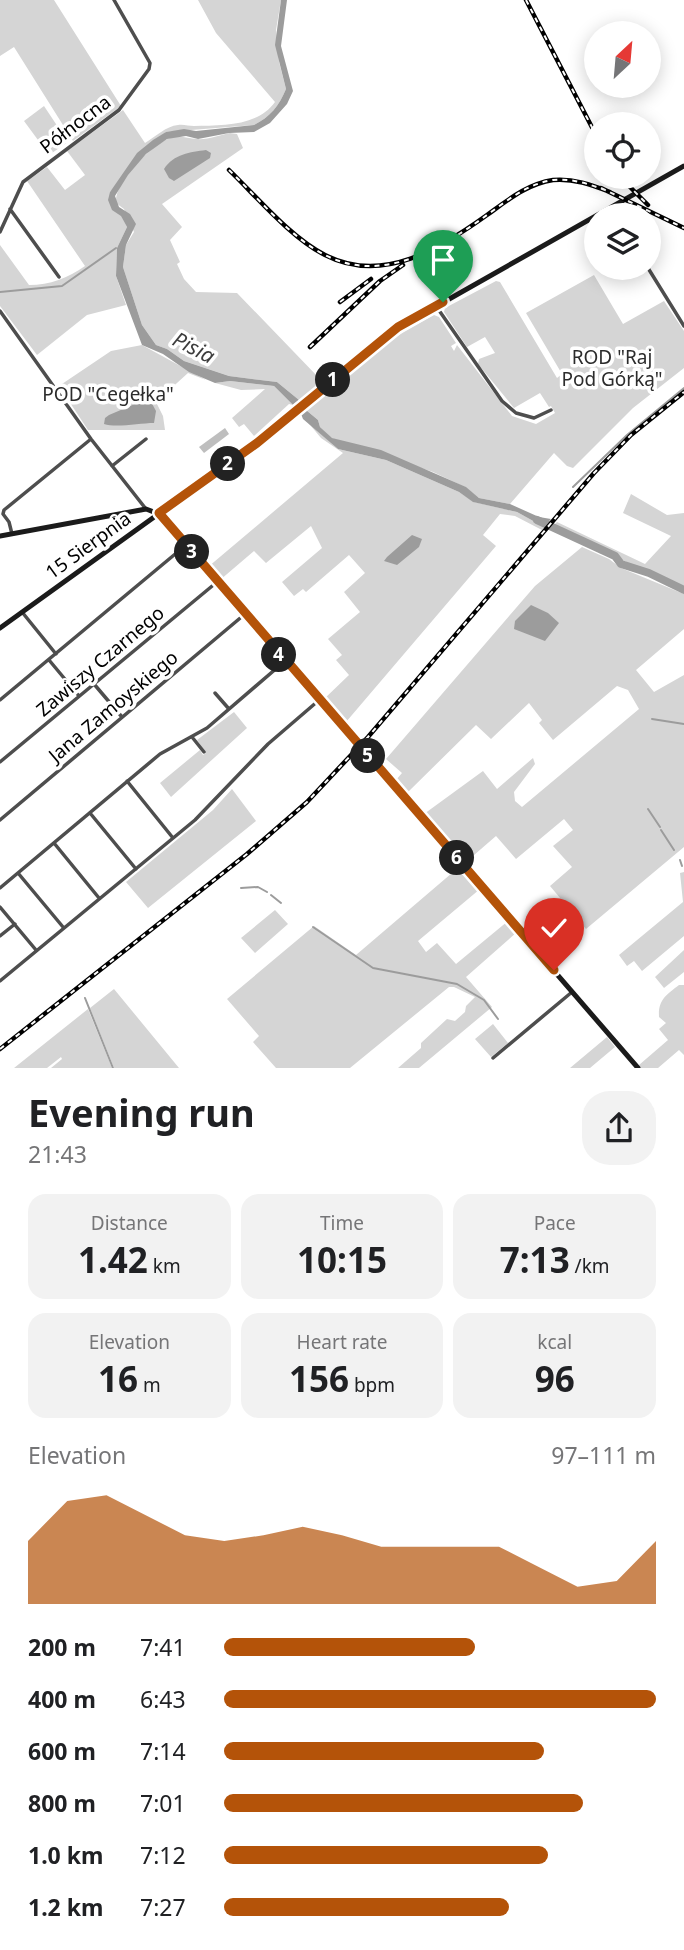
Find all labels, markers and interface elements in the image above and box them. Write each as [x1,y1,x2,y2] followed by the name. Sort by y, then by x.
[584,21,662,98] north arrow
[584,21,661,280] map controls
[34,89,116,159] street label: Północna
[584,112,661,189] button: locate
[584,203,661,280] button: layers
[413,230,473,302] pin
[424,241,462,279] icon: arrive
[168,325,220,369] water label: Pisia
[561,344,663,392] park label: ROD "Raj Pod Górką"
[316,362,350,398] pin: 1
[327,366,338,392] text: 1
[42,381,174,407] park label: POD "Cegełka"
[210,447,246,482] pin: 2
[222,450,233,476] text: 2
[40,505,136,585] street label: 15 Sierpnia
[174,534,210,570] pin: 3
[186,538,197,564] text: 3
[31,600,169,722] street label: Zawiszy Czarnego
[262,638,296,672] pin: 4
[273,641,284,667] text: 4
[41,644,183,769] street label: Jana Zamoyskiego
[350,738,386,774] pin: 5
[362,742,373,768] text: 5
[440,840,475,876] pin: 6
[451,844,462,870] text: 6
[524,898,584,970] pin
[535,909,573,947] icon: check
[28,1086,255,1138] text: Evening run
[582,1091,656,1165] button: share
[28,1138,87,1170] text: 21:43
[91,1210,168,1236] text: Distance
[320,1210,364,1236] text: Time
[534,1210,576,1236] text: Pace
[78,1236,148,1283] text: 1.42
[297,1236,387,1283] text: 10:15
[500,1236,570,1283] text: 7:13
[148,1253,181,1279] text: km
[570,1253,610,1279] text: /km
[89,1329,170,1355] text: Elevation
[297,1329,387,1355] text: Heart rate
[537,1329,572,1355] text: kcal
[98,1355,138,1402] text: 16
[289,1355,349,1402] text: 156
[535,1355,575,1402] text: 96
[138,1372,161,1398] text: m
[349,1372,395,1398] text: bpm
[28,1439,126,1471] text: Elevation
[551,1439,656,1471] text: 97–111 m
[28,1631,96,1663] text: 200 m
[140,1631,186,1663] text: 7:41
[28,1683,96,1715] text: 400 m
[140,1683,186,1715] text: 6:43
[28,1735,96,1767] text: 600 m
[140,1735,186,1767] text: 7:14
[28,1787,96,1819] text: 800 m
[140,1787,186,1819] text: 7:01
[28,1839,103,1871] text: 1.0 km
[140,1839,186,1871] text: 7:12
[28,1891,103,1923] text: 1.2 km
[140,1891,186,1923] text: 7:27

